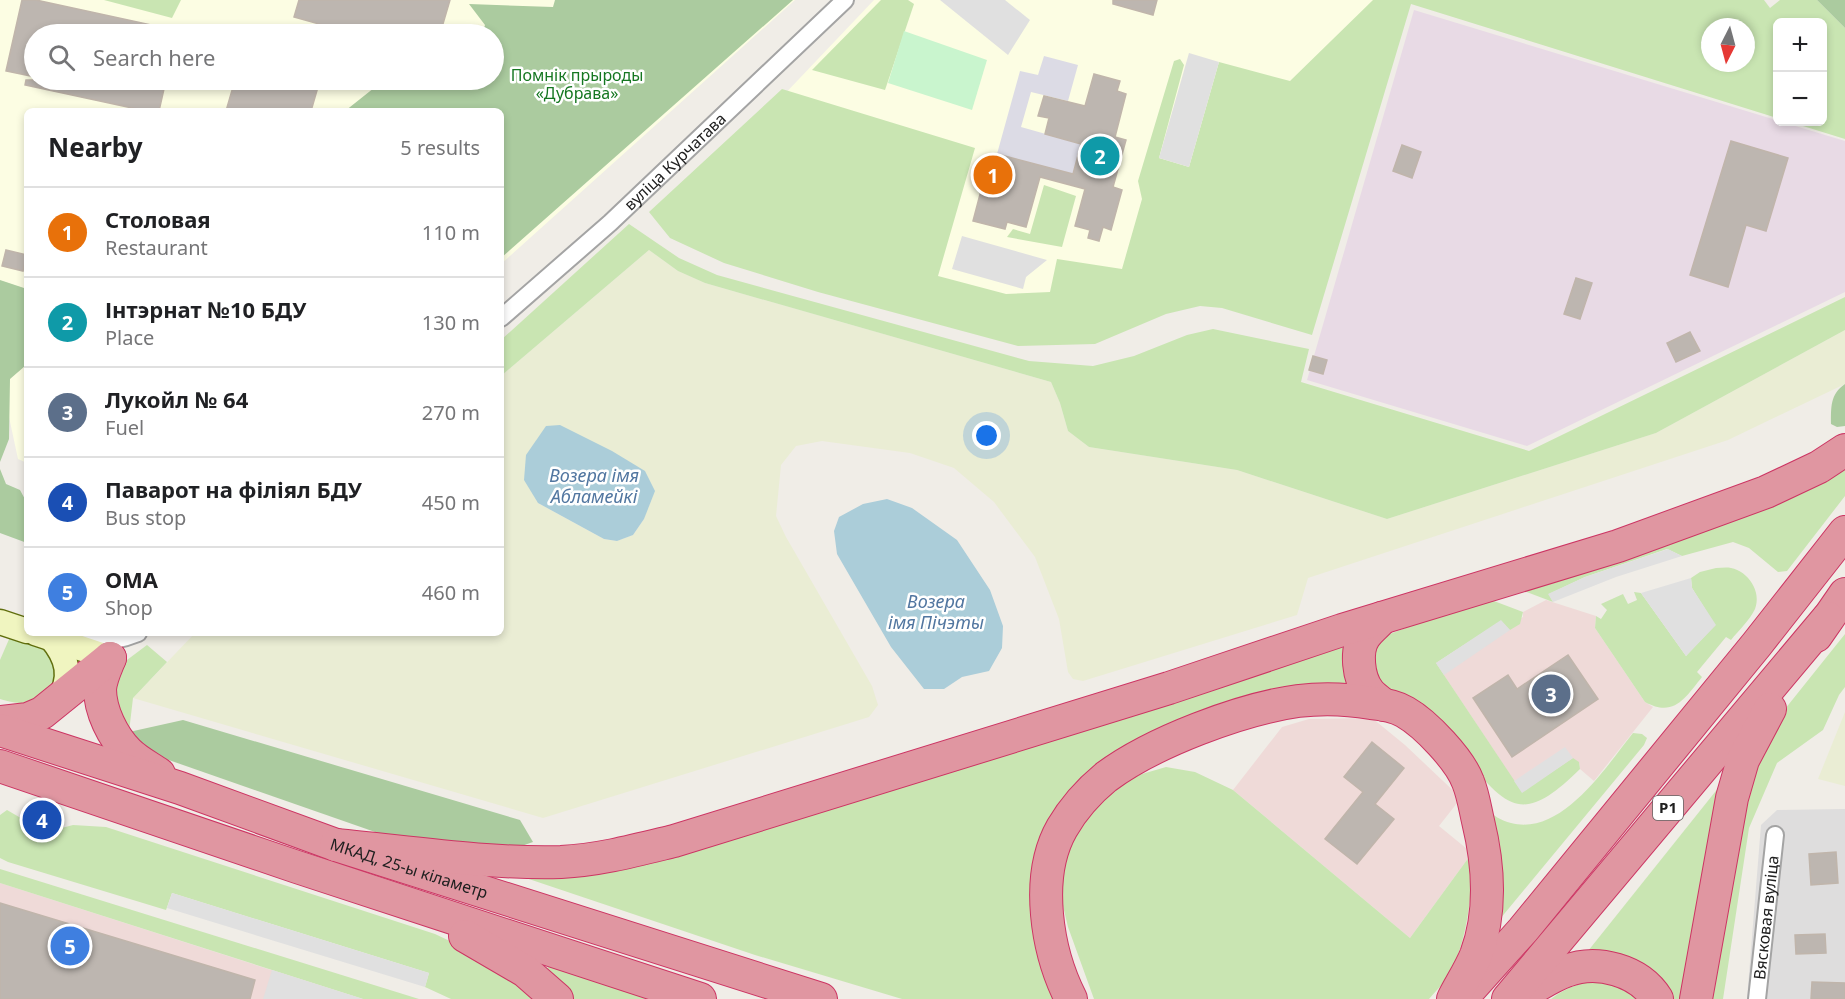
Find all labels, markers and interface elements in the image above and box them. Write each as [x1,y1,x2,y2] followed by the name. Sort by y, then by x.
[1701,18,1755,72] north arrow
[1773,18,1827,126] map controls
[1773,18,1827,72] button: +
[24,24,504,90] search box
[45,41,78,74] icon: search
[93,42,215,72] text: Search here
[511,64,643,104] park label: Помнік прыроды «Дубрава»
[1773,72,1827,126] button: −
[619,108,731,215] street label: вуліца Курчатава
[48,129,143,165] text: Nearby
[400,134,480,161] text: 5 results
[1080,134,1120,178] pin: 2
[974,152,1012,198] pin: 1
[105,204,211,234] text: Столовая
[62,219,73,246] text: 1
[422,219,480,246] text: 110 m
[105,234,208,261] text: Restaurant
[105,294,306,324] text: Інтэрнат №10 БДУ
[62,309,73,336] text: 2
[422,309,480,336] text: 130 m
[105,324,154,351] text: Place
[105,384,248,414] text: Лукойл № 64
[62,399,73,426] text: 3
[422,399,480,426] text: 270 m
[105,414,144,441] text: Fuel
[972,421,1001,450] your location
[549,463,639,508] water label: Возера імя Абламейкі
[105,474,362,504] text: Паварот на філіял БДУ
[62,489,73,516] text: 4
[422,489,480,516] text: 450 m
[105,504,186,531] text: Bus stop
[105,564,158,594] text: ОМА
[62,579,73,606] text: 5
[422,579,480,606] text: 460 m
[888,589,984,634] water label: Возера імя Пічэты
[105,594,153,621] text: Shop
[1532,672,1570,716] pin: 3
[1653,796,1683,820] road number: Р1
[22,798,62,842] pin: 4
[328,833,491,904] street label: МКАД, 25-ы кіламетр
[1748,854,1784,981] street label: Вясковая вуліца
[50,924,90,968] pin: 5

